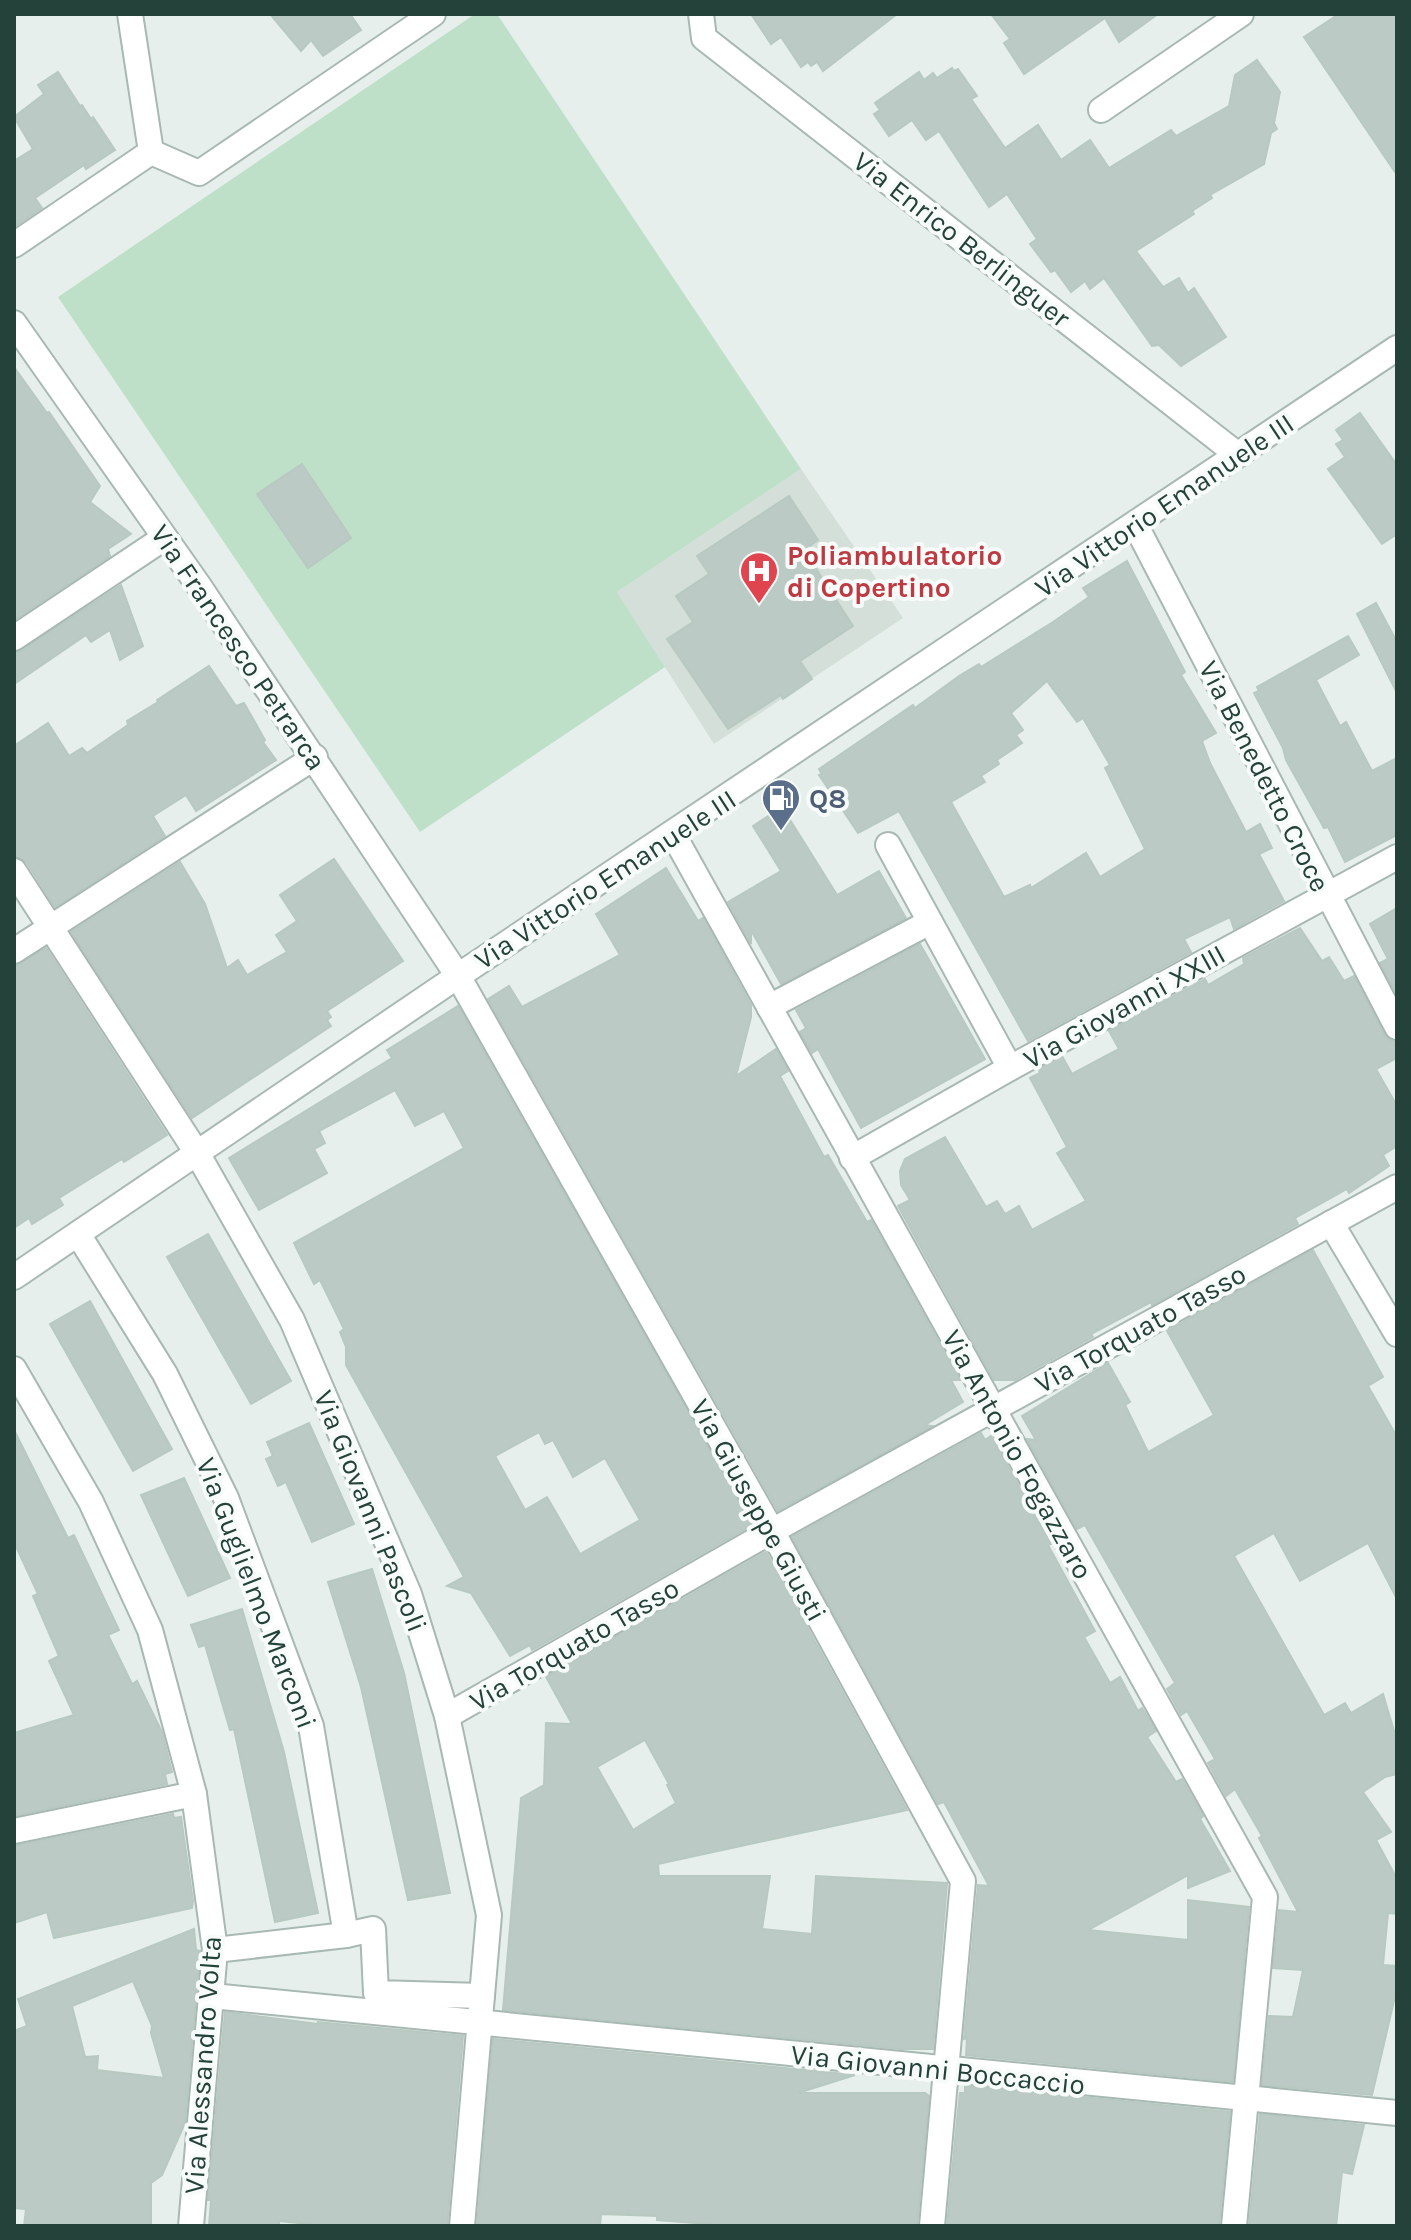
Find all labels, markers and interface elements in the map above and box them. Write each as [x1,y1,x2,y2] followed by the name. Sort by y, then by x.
[847,145,1077,335] street label: Via Enrico Berlinguer
[1029,406,1300,604] street label: Via Vittorio Emanuele III
[144,518,333,776] street label: Via Francesco Petrarca
[787,539,1002,604] place label: Poliambulatorio di Copertino
[738,550,780,605] hospital icon: Poliambulatorio di Copertino
[1192,655,1337,897] street label: Via Benedetto Croce
[760,777,802,832] fuel station icon: Q8
[809,782,846,815] place label: Q8
[468,783,742,976] street label: Via Vittorio Emanuele III
[1018,937,1231,1076] street label: Via Giovanni XXIII
[1029,1257,1252,1400] street label: Via Torquato Tasso
[935,1324,1100,1585] street label: Via Antonio Fogazzaro
[307,1386,434,1637] street label: Via Giovanni Pascoli
[684,1393,833,1627] street label: Via Giuseppe Giusti
[190,1453,323,1733] street label: Via Guglielmo Marconi
[464,1571,685,1718] street label: Via Torquato Tasso
[177,1935,228,2195] street label: Via Alessandro Volta
[789,2038,1087,2101] street label: Via Giovanni Boccaccio

